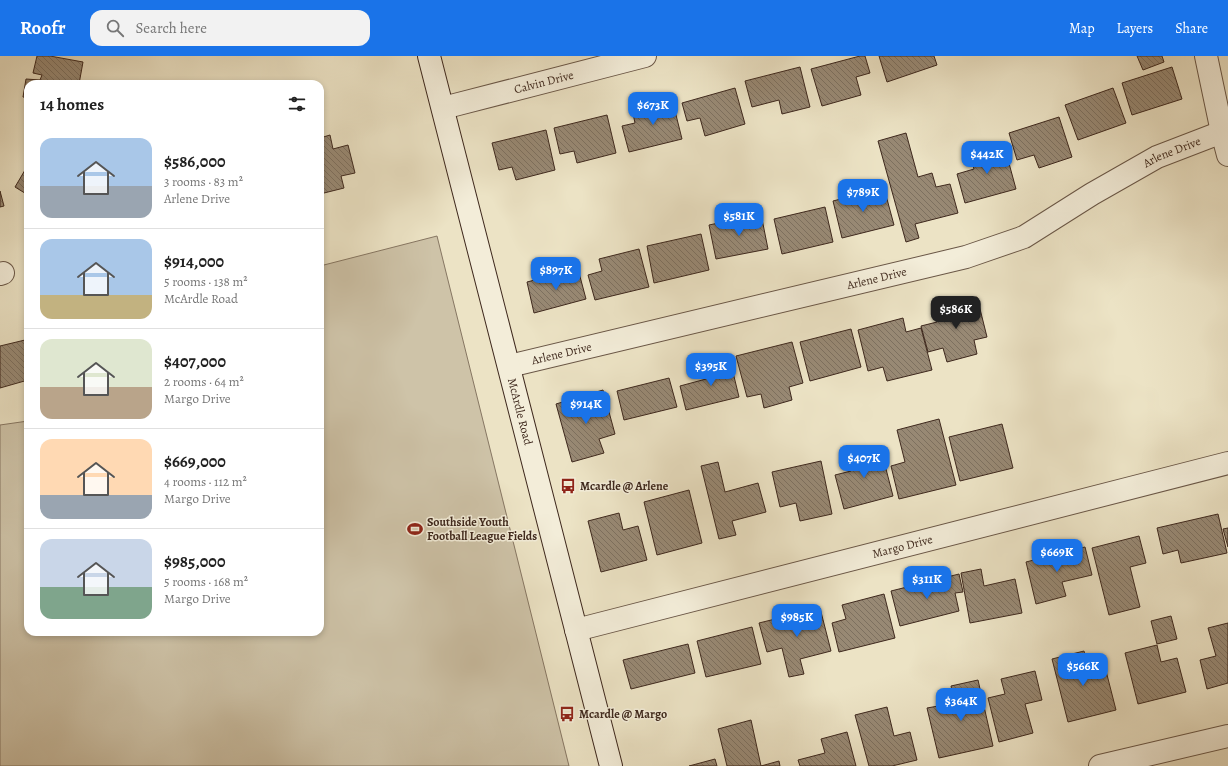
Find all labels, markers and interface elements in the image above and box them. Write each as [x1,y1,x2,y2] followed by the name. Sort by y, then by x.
[90,10,370,46] search box
[20,15,66,41] text: Roofr
[104,17,126,39] icon: search
[136,18,207,38] text: Search here
[1069,19,1095,38] text: Map
[1117,19,1153,38] text: Layers
[1175,19,1208,38] text: Share
[512,67,575,97] street label: Calvin Drive
[625,92,681,126] pin: $673K
[40,93,104,116] text: 14 homes
[286,93,308,115] icon: filters
[637,96,669,113] text: $673K
[1139,133,1203,172] street label: Arlene Drive
[959,141,1015,175] pin: $442K
[970,145,1004,162] text: $442K
[164,150,226,173] text: $586,000
[72,154,120,202] icon: home
[164,173,243,190] text: 3 rooms · 83 m²
[835,179,891,213] pin: $789K
[847,183,879,200] text: $789K
[164,190,230,207] text: Arlene Drive
[711,203,767,237] pin: $581K
[723,207,755,224] text: $581K
[164,250,224,273] text: $914,000
[72,255,120,303] icon: home
[528,257,584,291] pin: $897K
[540,261,572,278] text: $897K
[844,263,908,293] street label: Arlene Drive
[164,273,248,290] text: 5 rooms · 138 m²
[164,290,238,307] text: McArdle Road
[928,296,984,330] pin: $586K
[940,300,972,317] text: $586K
[529,339,593,369] street label: Arlene Drive
[164,350,226,373] text: $407,000
[683,353,739,387] pin: $395K
[72,355,120,403] icon: home
[695,357,727,374] text: $395K
[164,373,244,390] text: 2 rooms · 64 m²
[504,376,537,447] street label: McArdle Road
[164,390,231,407] text: Margo Drive
[558,391,614,425] pin: $914K
[570,395,602,412] text: $914K
[836,445,892,479] pin: $407K
[848,449,880,466] text: $407K
[164,450,226,473] text: $669,000
[72,455,120,503] icon: home
[164,473,247,490] text: 4 rooms · 112 m²
[559,477,577,495] bus stop icon: Mcardle @ Arlene
[580,478,669,494] place label: Mcardle @ Arlene
[164,490,231,507] text: Margo Drive
[427,514,537,544] place label: Southside Youth Football League Fields
[406,520,424,538] sports icon: Southside Youth Football League Fields
[871,531,934,562] street label: Margo Drive
[1029,539,1085,573] pin: $669K
[1041,543,1073,560] text: $669K
[164,550,225,573] text: $985,000
[72,555,120,603] icon: home
[899,566,955,600] pin: $311K
[912,570,942,587] text: $311K
[164,573,248,590] text: 5 rooms · 168 m²
[164,590,231,607] text: Margo Drive
[769,604,825,638] pin: $985K
[781,608,813,625] text: $985K
[1055,653,1111,687] pin: $566K
[1067,657,1099,674] text: $566K
[933,688,989,722] pin: $364K
[945,692,977,709] text: $364K
[558,705,576,723] bus stop icon: Mcardle @ Margo
[579,706,667,722] place label: Mcardle @ Margo

